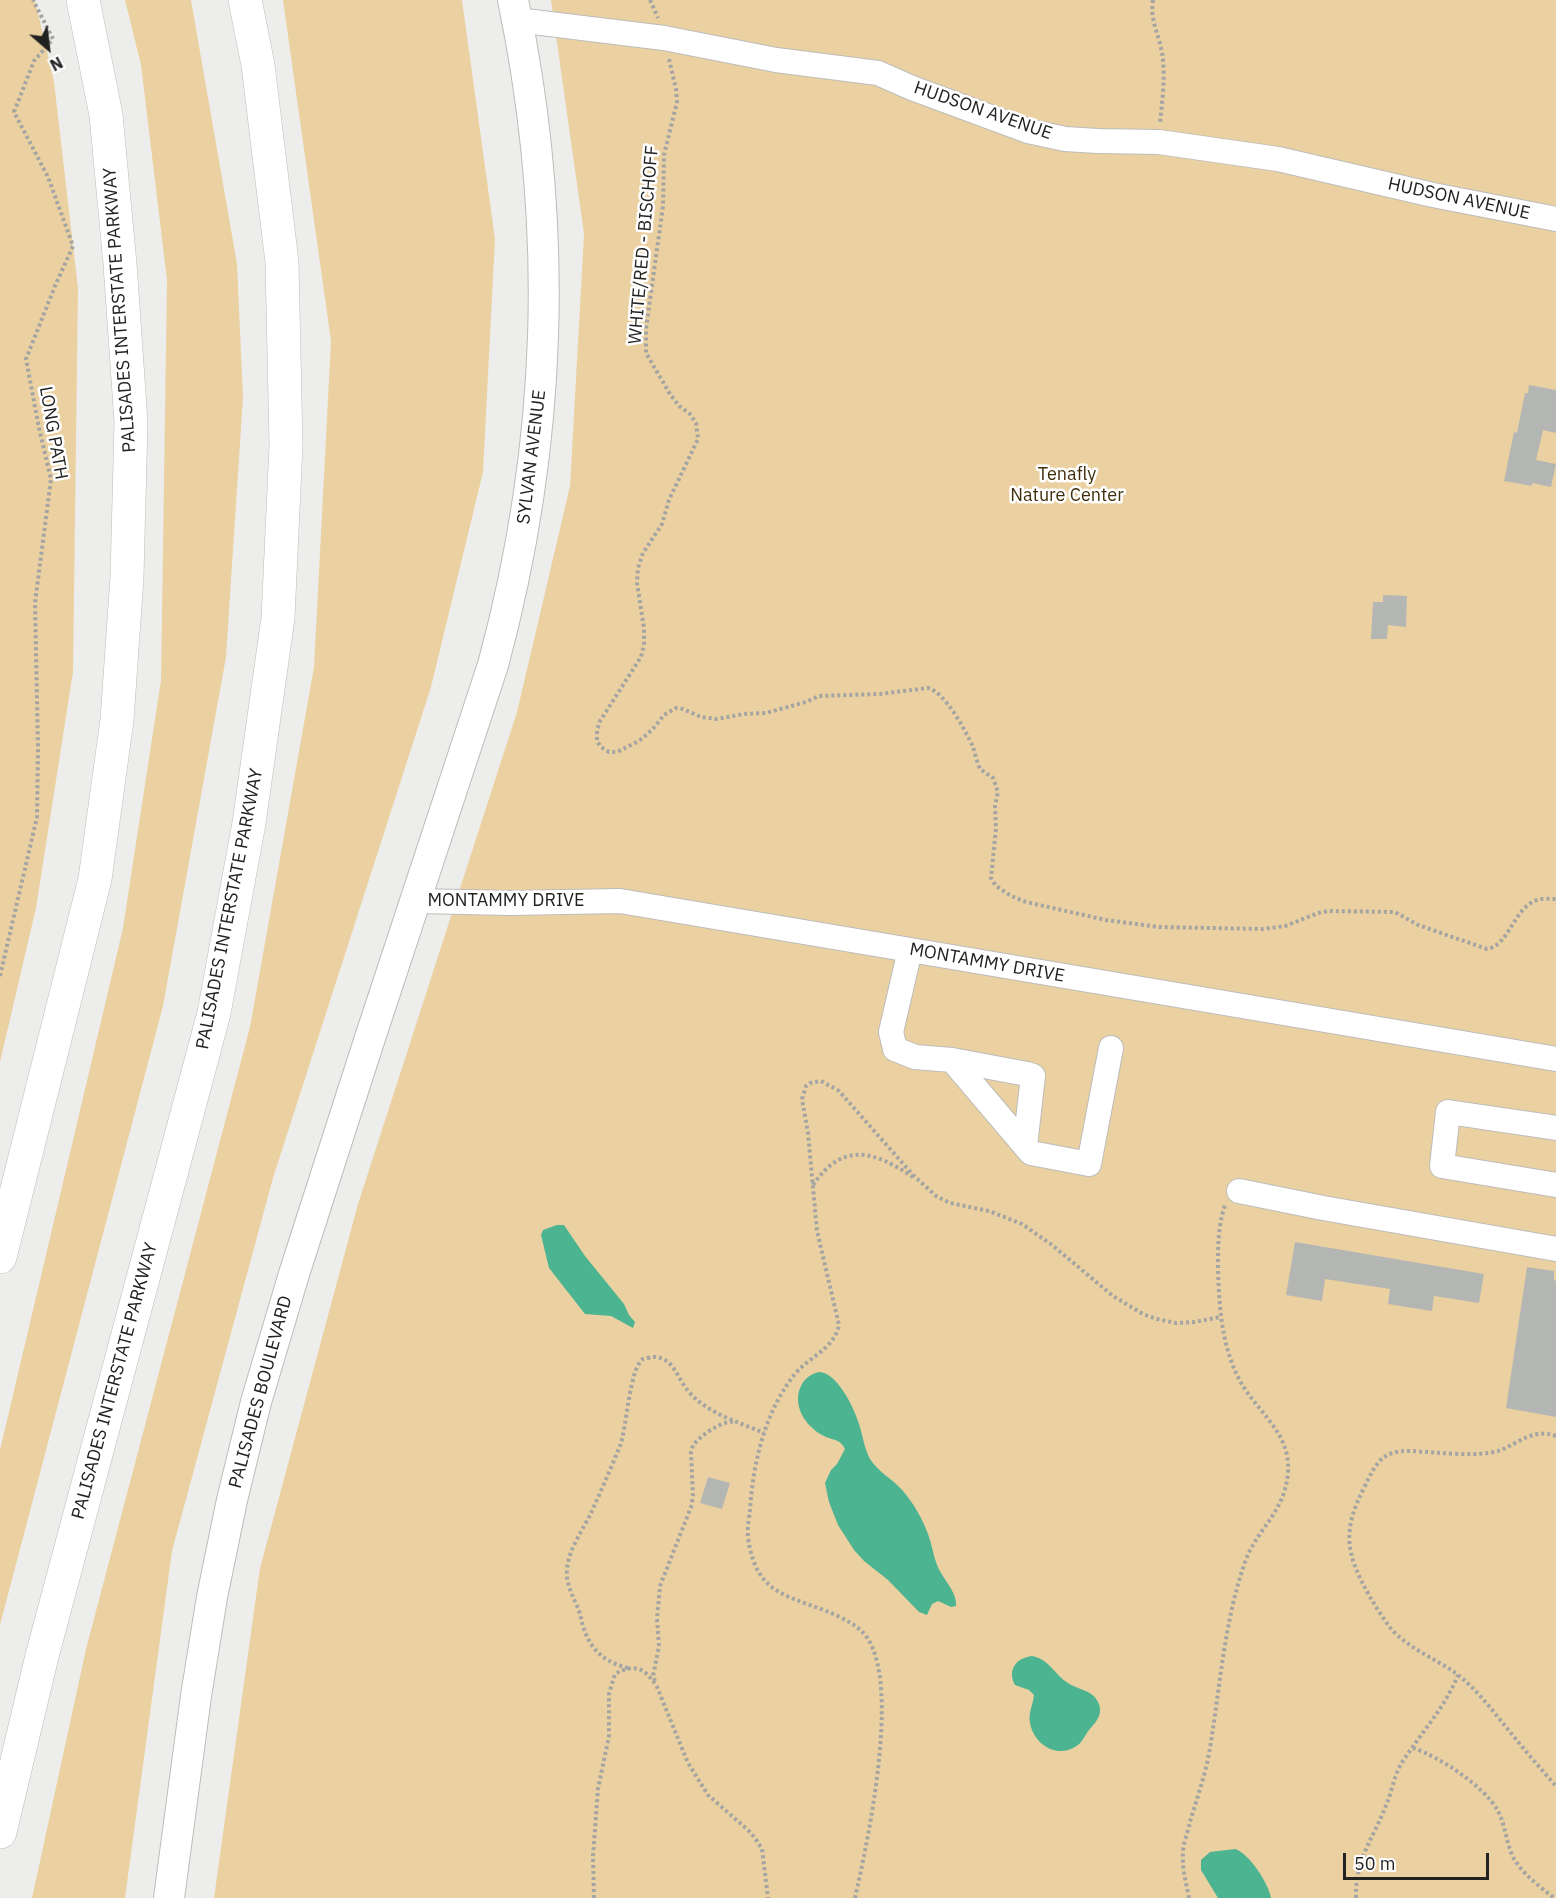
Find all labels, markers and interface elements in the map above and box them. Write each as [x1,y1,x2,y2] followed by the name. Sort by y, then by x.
[18,18,78,78] north arrow
[47,52,66,75] text: N
[911,77,1055,145] street label: HUDSON AVENUE
[625,145,663,345] street label: WHITE/RED - BISCHOFF
[99,167,141,453] street label: PALISADES INTERSTATE PARKWAY
[1386,173,1532,225] street label: HUDSON AVENUE
[34,385,72,481] street label: LONG PATH
[513,389,551,525] street label: SYLVAN AVENUE
[1010,464,1124,506] park label: Tenafly Nature Center
[192,767,268,1051] street label: PALISADES INTERSTATE PARKWAY
[427,890,585,912] street label: MONTAMMY DRIVE
[908,939,1066,987] street label: MONTAMMY DRIVE
[68,1240,162,1522] street label: PALISADES INTERSTATE PARKWAY
[225,1293,297,1491] street label: PALISADES BOULEVARD
[1346,1841,1492,1879] scale bar
[1354,1852,1396,1875] text: 50 m

